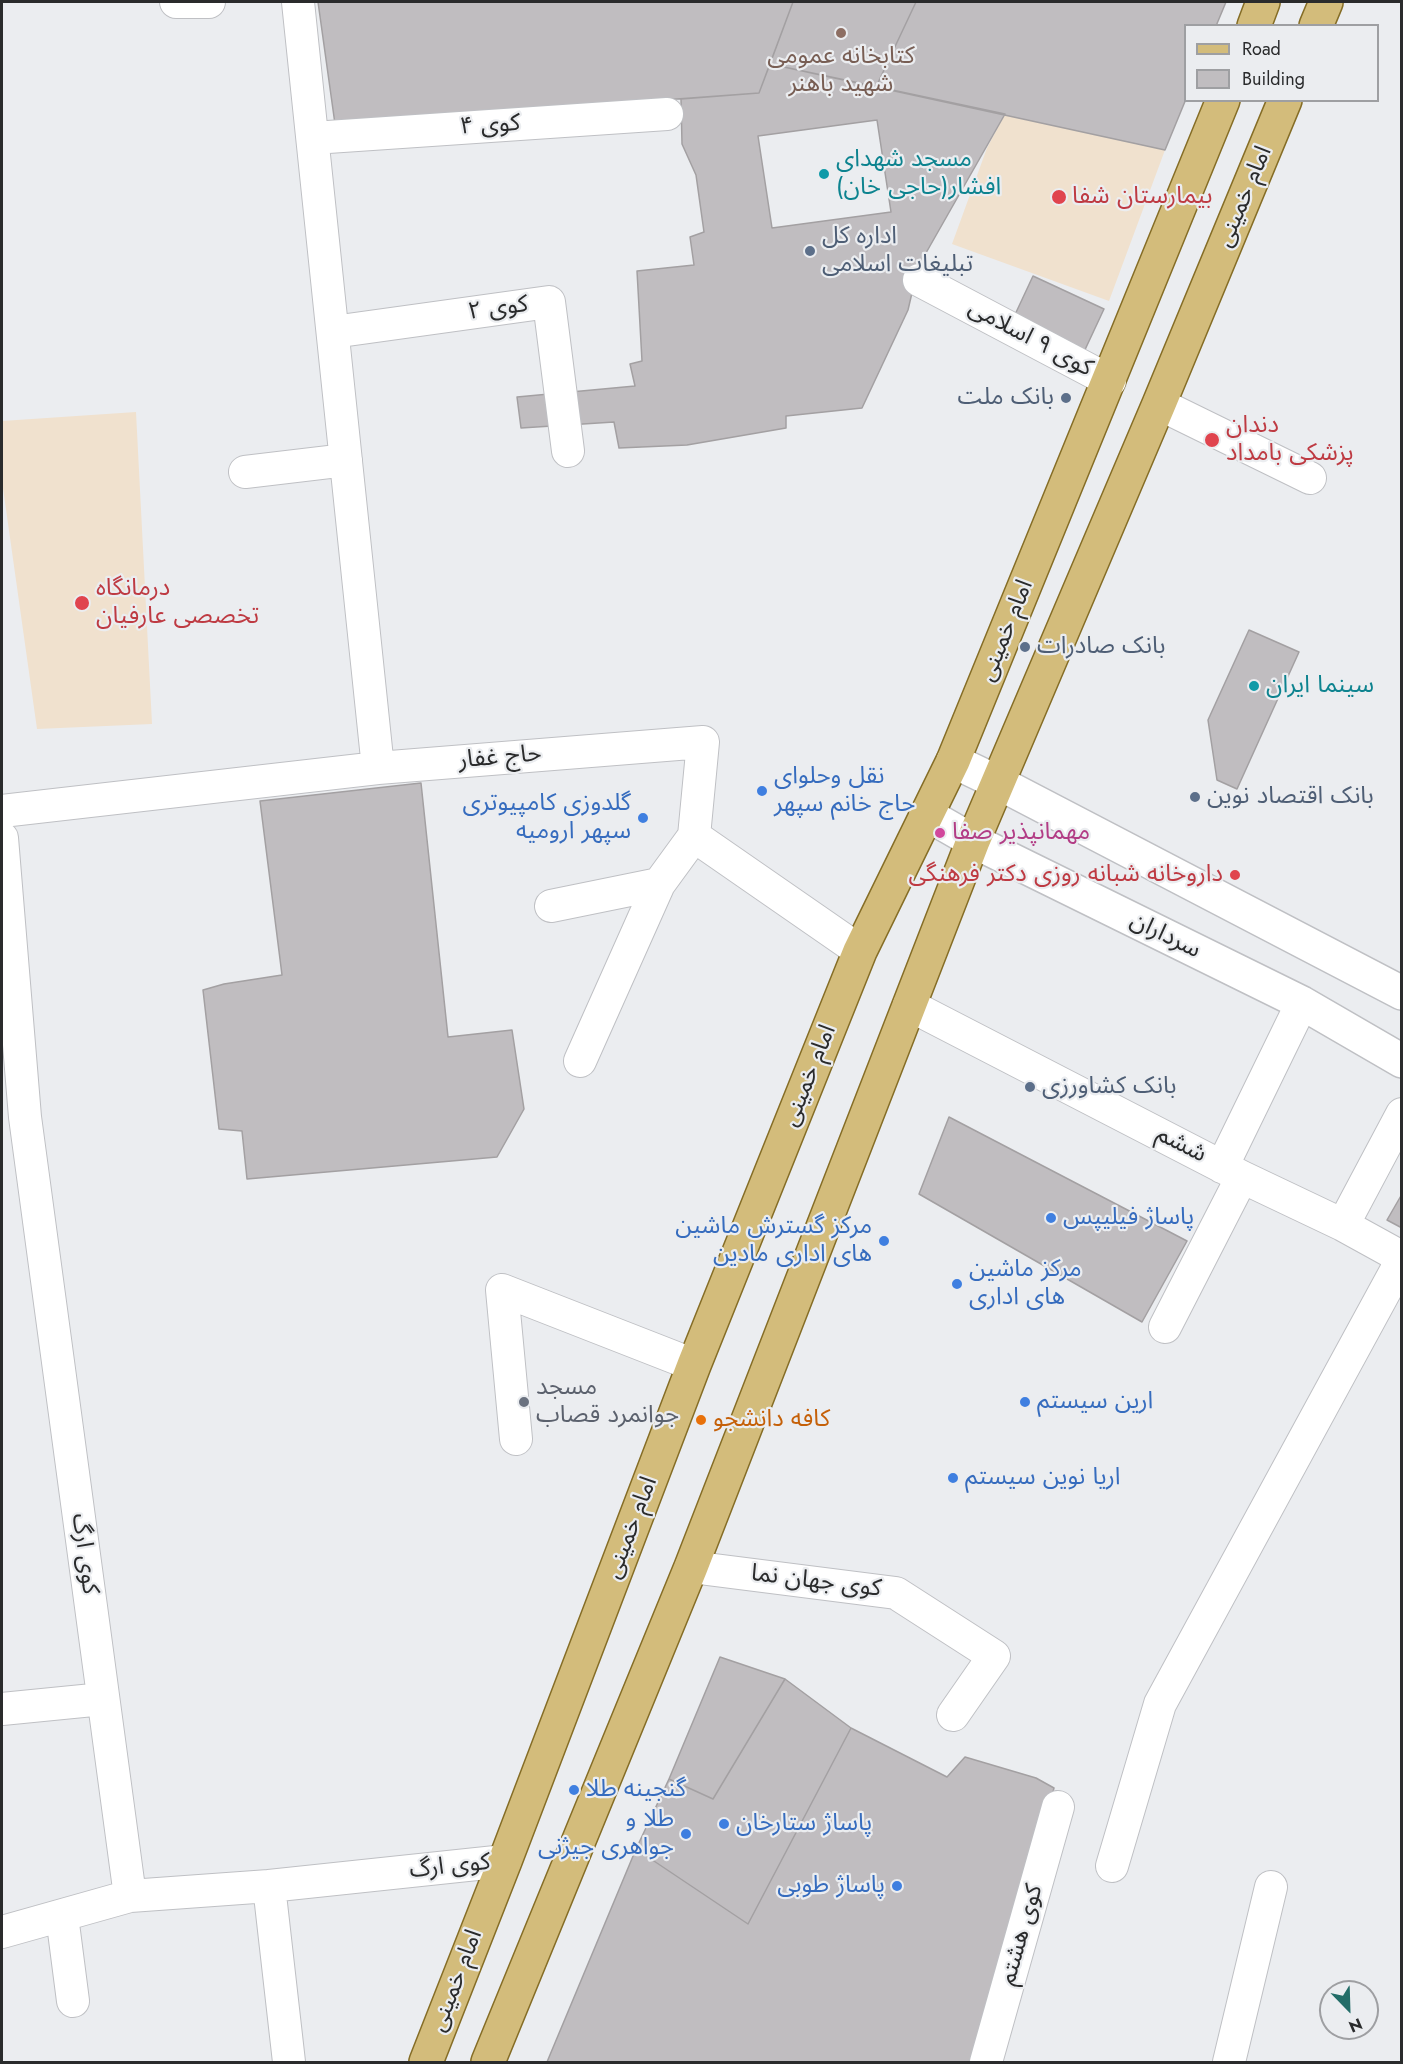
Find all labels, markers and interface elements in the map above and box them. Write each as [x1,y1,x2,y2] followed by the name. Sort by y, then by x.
[1184,24,1379,102] legend
[834,26,848,40] marker: کتابخانه عمومی شهید باهنر
[1242,36,1281,62] text: Road
[767,43,915,99] place label: کتابخانه عمومی شهید باهنر
[1242,66,1305,92] text: Building
[459,110,521,142] street label: کوی ۴
[1211,142,1279,252] street label: امام خمینی
[836,146,1001,202] place label: مسجد شهدای افشار(حاجی خان)
[817,167,831,181] marker: مسجد شهدای افشار(حاجی خان)
[1072,183,1212,211] place label: بیمارستان شفا
[1050,188,1068,206] marker: بیمارستان شفا
[822,223,973,279] place label: اداره کل تبلیغات اسلامی
[803,244,817,258] marker: اداره کل تبلیغات اسلامی
[466,291,530,327] street label: کوی ۲
[963,294,1097,384] street label: کوی ۹ اسلامی
[957,384,1054,412] place label: بانک ملت
[1059,391,1073,405] marker: بانک ملت
[1226,412,1354,468] place label: دندان‌ پزشکی بامداد
[1203,431,1221,449] marker: دندان‌ پزشکی بامداد
[96,575,259,631] place label: درمانگاه تخصصی عارفیان
[974,576,1040,686] street label: امام خمینی
[73,594,91,612] marker: درمانگاه تخصصی عارفیان
[1037,633,1165,661] place label: بانک صادرات
[1018,640,1032,654] marker: بانک صادرات
[1266,672,1374,700] place label: سینما ایران
[1247,679,1261,693] marker: سینما ایران
[457,740,543,776] street label: حاج غفار
[774,763,915,819] place label: نقل وحلوای حاج خانم سپهر
[1207,783,1374,811] place label: بانک اقتصاد نوین
[755,784,769,798] marker: نقل وحلوای حاج خانم سپهر
[463,790,631,846] place label: گلدوزی کامپیوتری سپهر ارومیه
[1188,790,1202,804] marker: بانک اقتصاد نوین
[636,811,650,825] marker: گلدوزی کامپیوتری سپهر ارومیه
[952,819,1090,847] place label: مهمانپذیر صفا
[933,826,947,840] marker: مهمانپذیر صفا
[909,861,1223,889] place label: داروخانه شبانه روزی دکتر فرهنگی
[1228,868,1242,882] marker: داروخانه شبانه روزی دکتر فرهنگی
[1125,907,1205,965] street label: سرداران
[777,1021,843,1131] street label: امام خمینی
[1042,1073,1176,1101] place label: بانک کشاورزی
[1023,1080,1037,1094] marker: بانک کشاورزی
[1151,1120,1211,1170] street label: ششم
[1063,1204,1194,1232] place label: پاساژ فیلیپس
[1044,1211,1058,1225] marker: پاساژ فیلیپس
[675,1213,872,1269] place label: مرکز گسترش ماشین هاى ادارى مادین
[877,1234,891,1248] marker: مرکز گسترش ماشین هاى ادارى مادین
[969,1256,1082,1312] place label: مرکز ماشین هاى ادارى
[950,1277,964,1291] marker: مرکز ماشین هاى ادارى
[536,1374,679,1430] place label: مسجد جوانمرد قصاب
[1037,1388,1153,1416] place label: ارین سیستم
[517,1395,531,1409] marker: مسجد جوانمرد قصاب
[1018,1395,1032,1409] marker: ارین سیستم
[713,1406,830,1434] place label: کافه دانشجو
[694,1413,708,1427] marker: کافه دانشجو
[965,1464,1120,1492] place label: اریا نوین سیستم
[946,1471,960,1485] marker: اریا نوین سیستم
[599,1473,665,1583] street label: امام خمینی
[64,1512,104,1596] street label: کوی ارگ
[749,1560,883,1604] street label: کوی جهان نما
[586,1776,686,1804] place label: گنجینه طلا
[567,1783,581,1797] marker: گنجینه طلا
[538,1806,674,1862] place label: طلا و جواهری جیژنی
[736,1810,872,1838] place label: پاساژ ستارخان
[717,1817,731,1831] marker: پاساژ ستارخان
[679,1827,693,1841] marker: طلا و جواهری جیژنی
[408,1848,492,1886] street label: کوی ارگ
[777,1872,885,1900] place label: پاساژ طوبی
[890,1879,904,1893] marker: پاساژ طوبی
[994,1881,1050,1989] street label: کوی هشتم
[424,1926,490,2036] street label: امام خمینی
[1319,1980,1379,2040] north arrow
[1345,2012,1366,2038] text: N

